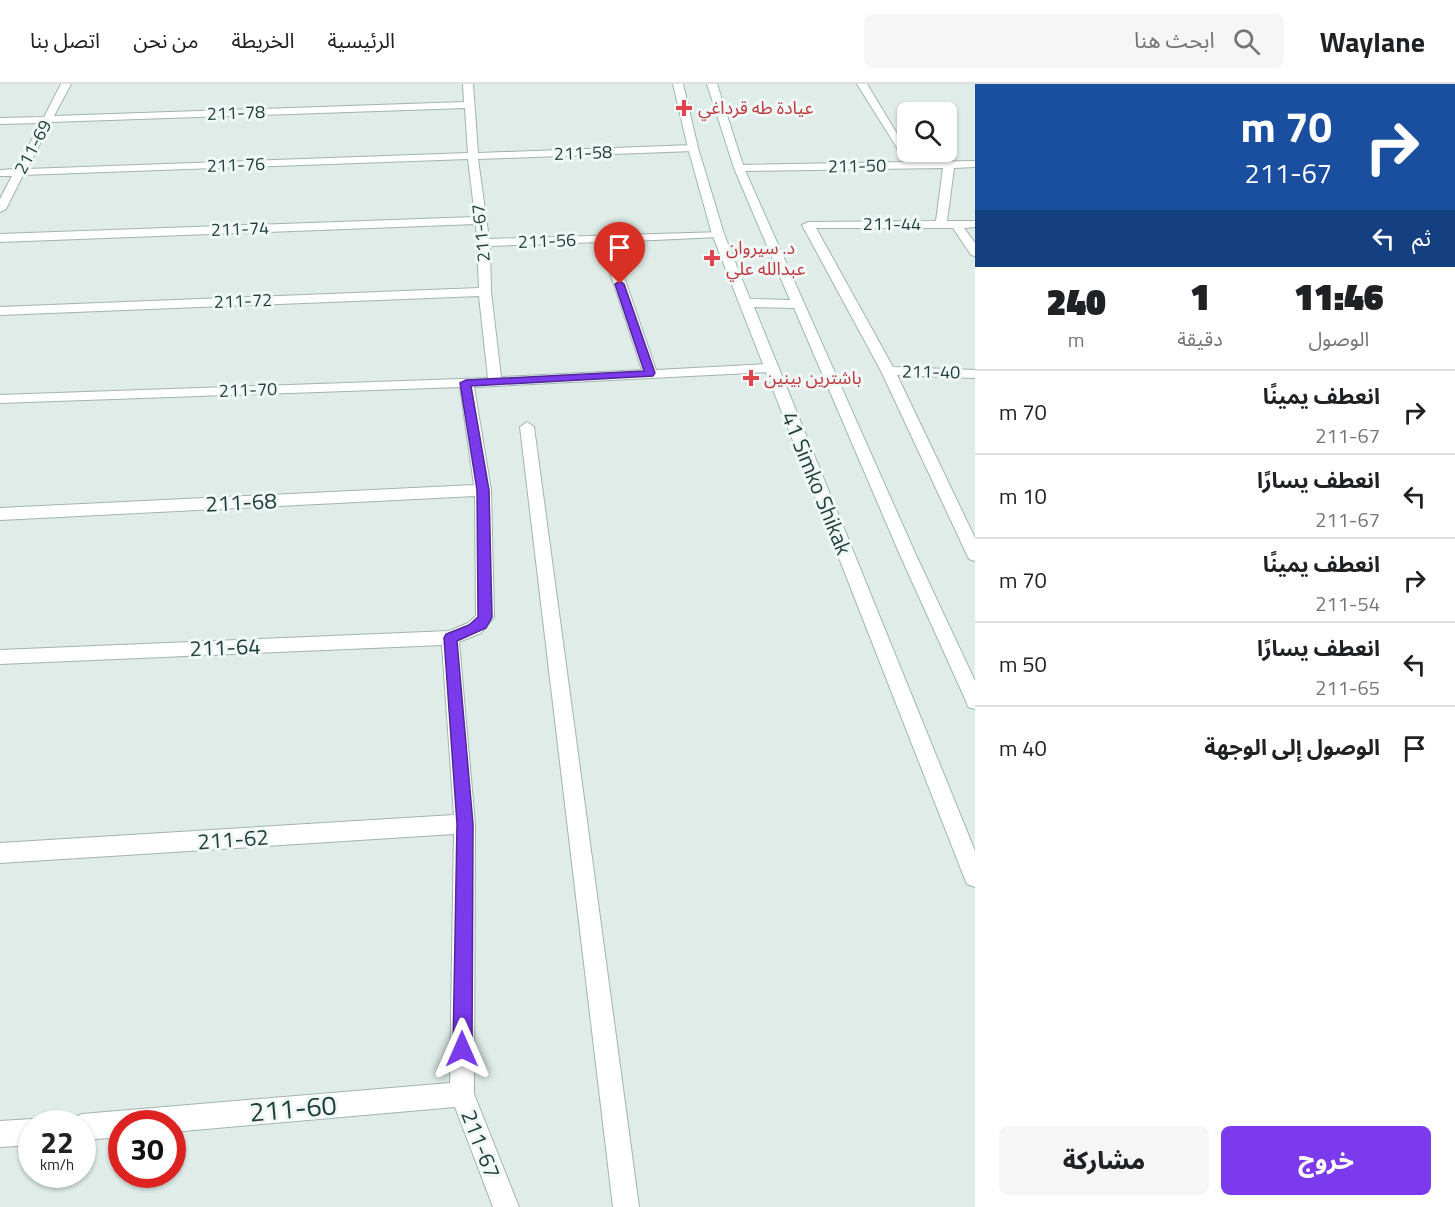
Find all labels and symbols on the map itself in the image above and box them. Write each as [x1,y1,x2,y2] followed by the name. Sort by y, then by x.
[698,94,814,121] place label: عيادة طه قرداغي
[206,98,266,127] street label: 211-78
[675,99,693,117] marker: عيادة طه قرداغي
[7,115,58,179] street label: 211-69
[553,138,613,167] street label: 211-58
[206,150,266,179] street label: 211-76
[828,151,886,180] street label: 211-50
[464,203,497,263] street label: 211-67
[863,210,921,237] street label: 211-44
[210,214,270,243] street label: 211-74
[594,222,645,284] pin
[517,226,577,255] street label: 211-56
[726,234,806,282] place label: د. سيروان عبدالله علي
[703,249,721,267] marker: د. سيروان عبدالله علي
[213,286,273,315] street label: 211-72
[902,357,960,386] street label: 211-40
[764,364,862,391] place label: باشترين بينين
[742,369,760,387] marker: باشترين بينين
[218,375,278,404] street label: 211-70
[773,406,861,560] street label: 41 Simko Shikak
[205,483,277,521] street label: 211-68
[189,629,261,665] street label: 211-64
[196,820,270,858] street label: 211-62
[430,1017,494,1081] position arrow
[248,1083,338,1132] street label: 211-60
[452,1105,510,1183] street label: 211-67
[108,1110,186,1188] speed limit sign: 30

